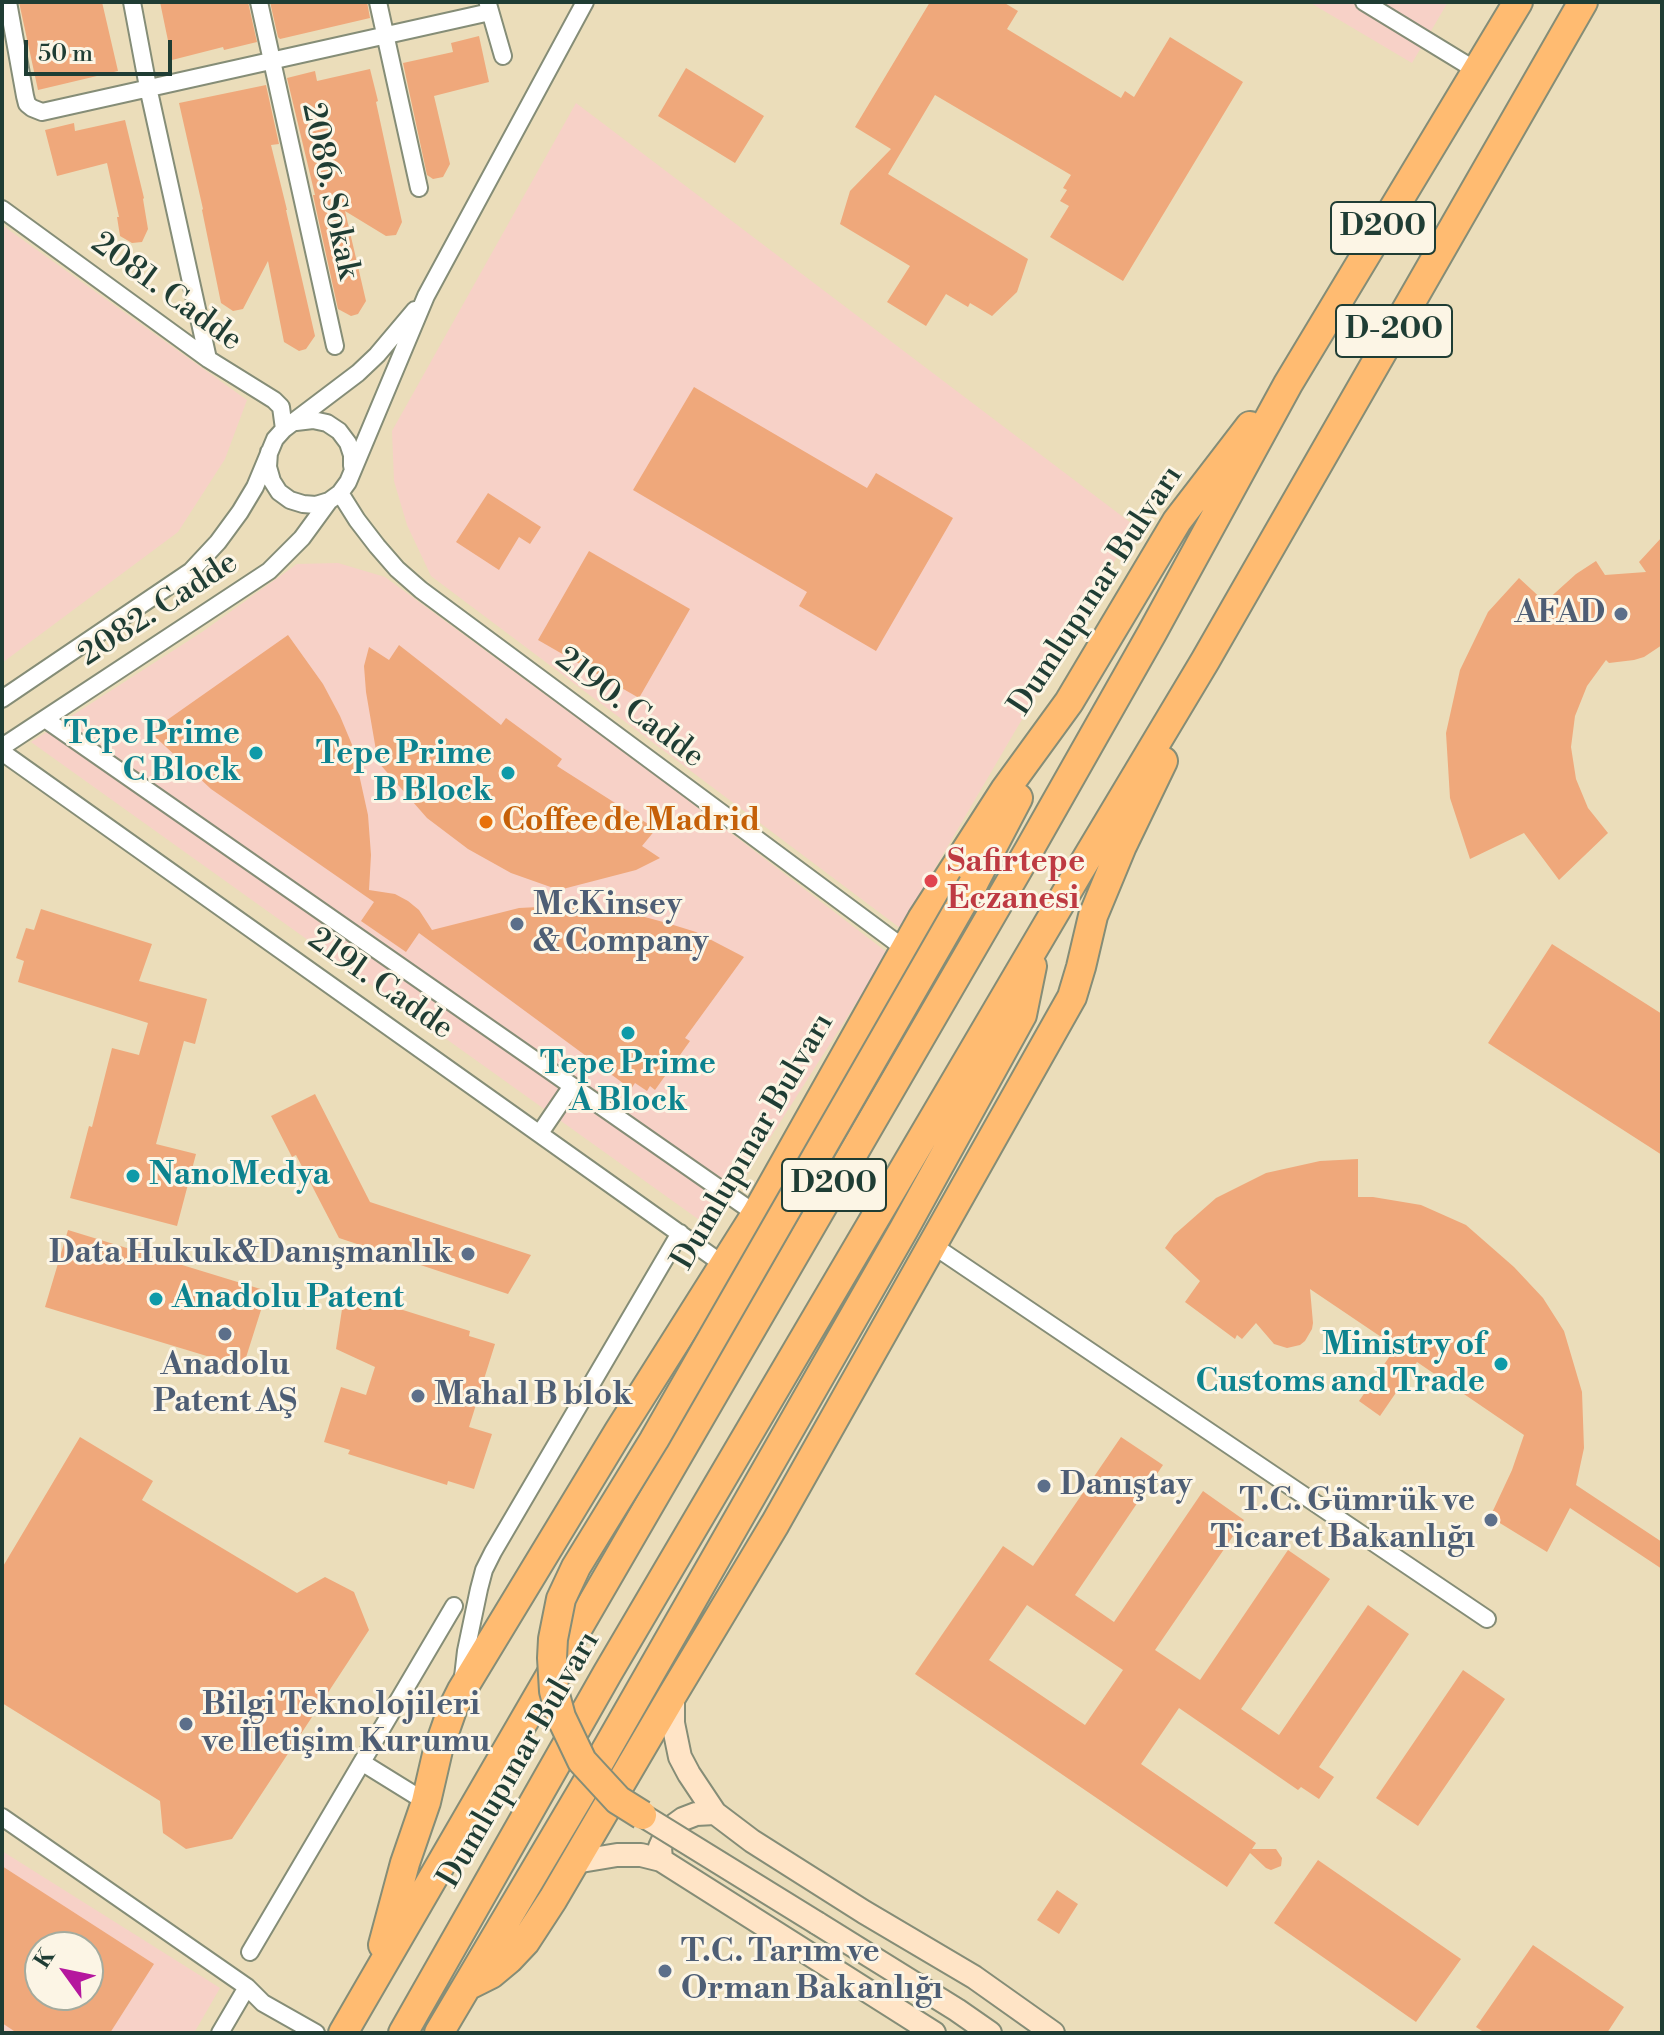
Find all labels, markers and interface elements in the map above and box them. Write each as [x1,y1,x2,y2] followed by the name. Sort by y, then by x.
[28,24,176,74] scale bar
[38,39,93,69] text: 50 m
[292,99,366,283] street label: 2086. Sokak
[1331,202,1435,254] road number: D200
[83,225,249,361] street label: 2081. Cadde
[1336,305,1452,357] road number: D-200
[1002,459,1192,723] street label: Dumlupınar Bulvarı
[72,544,246,676] street label: 2082. Cadde
[1515,595,1605,633] place label: AFAD
[1612,605,1630,623] marker: AFAD
[547,641,711,777] street label: 2190. Cadde
[64,716,240,791] place label: Tepe Prime C Block
[316,736,492,811] place label: Tepe Prime B Block
[247,744,265,762] marker: Tepe Prime C Block
[499,764,517,782] marker: Tepe Prime B Block
[502,803,760,841] place label: Coffee de Madrid
[477,813,495,831] marker: Coffee de Madrid
[947,844,1085,919] place label: Safirtepe Eczanesi
[922,872,940,890] marker: Safirtepe Eczanesi
[533,887,709,962] place label: McKinsey & Company
[508,915,526,933] marker: McKinsey & Company
[300,921,460,1049] street label: 2191. Cadde
[665,1007,843,1277] street label: Dumlupınar Bulvarı
[619,1024,637,1042] marker: Tepe Prime A Block
[540,1046,716,1121] place label: Tepe Prime A Block
[149,1157,330,1195] place label: NanoMedya
[782,1159,886,1211] road number: D200
[124,1167,142,1185] marker: NanoMedya
[49,1235,452,1273] place label: Data Hukuk&Danışmanlık
[459,1245,477,1263] marker: Data Hukuk&Danışmanlık
[172,1280,404,1318] place label: Anadolu Patent
[147,1290,165,1308] marker: Anadolu Patent
[216,1325,234,1343] marker: Anadolu Patent AŞ
[1196,1327,1485,1402] place label: Ministry of Customs and Trade
[153,1347,297,1422] place label: Anadolu Patent AŞ
[1492,1355,1510,1373] marker: Ministry of Customs and Trade
[434,1377,632,1415] place label: Mahal B blok
[409,1387,427,1405] marker: Mahal B blok
[1060,1467,1192,1505] place label: Danıştay
[1035,1477,1053,1495] marker: Danıştay
[1211,1483,1475,1558] place label: T.C. Gümrük ve Ticaret Bakanlığı
[1482,1511,1500,1529] marker: T.C. Gümrük ve Ticaret Bakanlığı
[431,1625,609,1895] street label: Dumlupınar Bulvarı
[202,1687,490,1762] place label: Bilgi Teknolojileri ve İletişim Kurumu
[177,1715,195,1733] marker: Bilgi Teknolojileri ve İletişim Kurumu
[24,1931,104,2011] north arrow
[681,1934,943,2009] place label: T.C. Tarım ve Orman Bakanlığı
[29,1944,61,1974] text: K
[656,1962,674,1980] marker: T.C. Tarım ve Orman Bakanlığı

